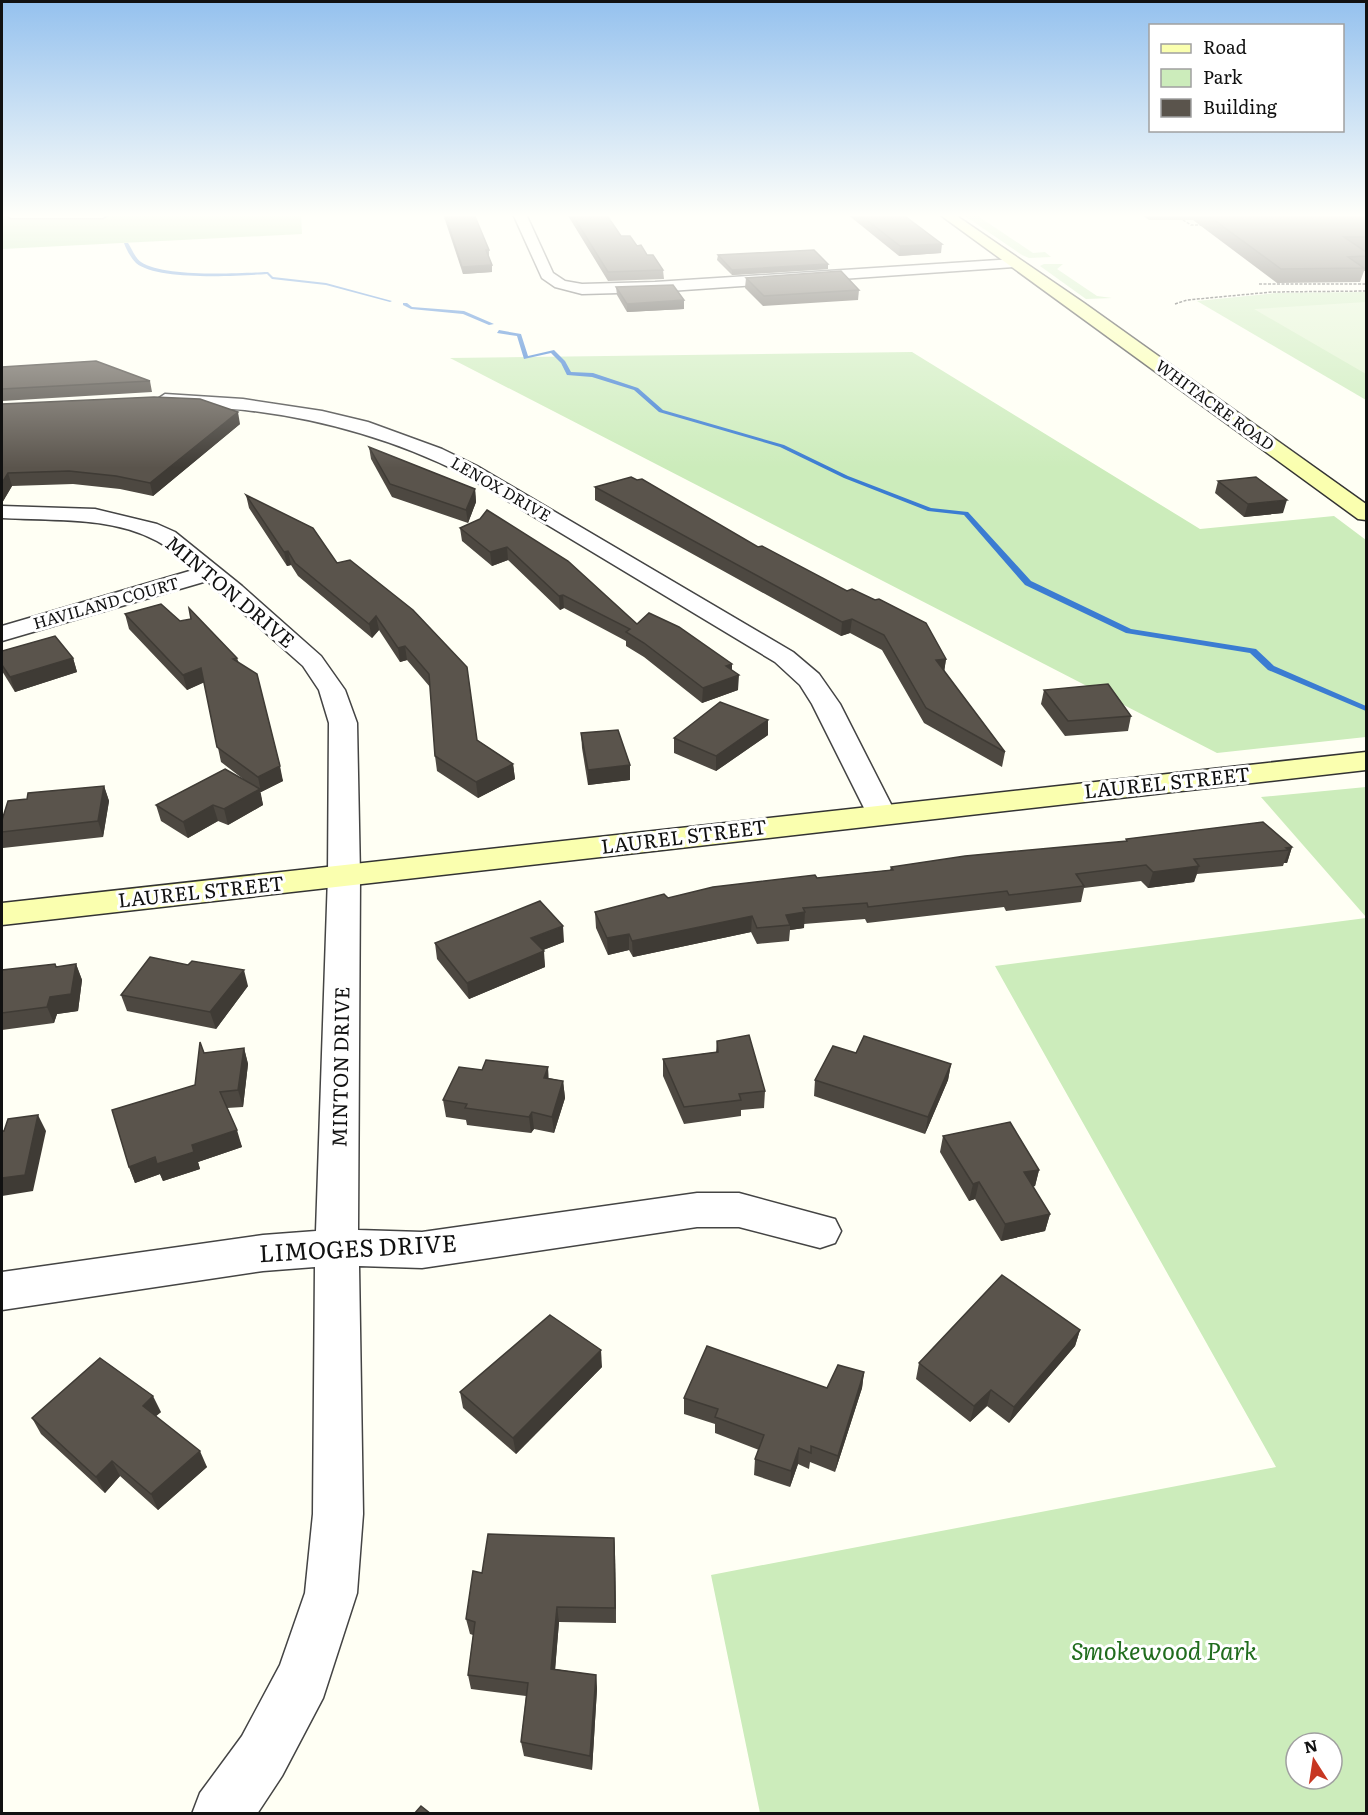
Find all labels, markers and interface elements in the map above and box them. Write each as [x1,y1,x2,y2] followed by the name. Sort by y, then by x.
[1149,24,1344,132] legend
[1203,33,1247,60] text: Road
[1203,63,1244,90] text: Park
[1203,93,1278,120] text: Building
[1151,353,1280,456] street label: WHITACRE ROAD
[447,450,556,527] street label: LENOX DRIVE
[160,527,303,654] street label: MINTON DRIVE
[30,570,182,634] street label: HAVILAND COURT
[1082,757,1251,805] street label: LAUREL STREET
[599,810,768,860] street label: LAUREL STREET
[116,866,285,914] street label: LAUREL STREET
[323,986,355,1148] street label: MINTON DRIVE
[258,1224,458,1269] street label: LIMOGES DRIVE
[1071,1632,1258,1667] park label: Smokewood Park
[1284,1731,1344,1791] north arrow
[1302,1732,1320,1758] text: N

